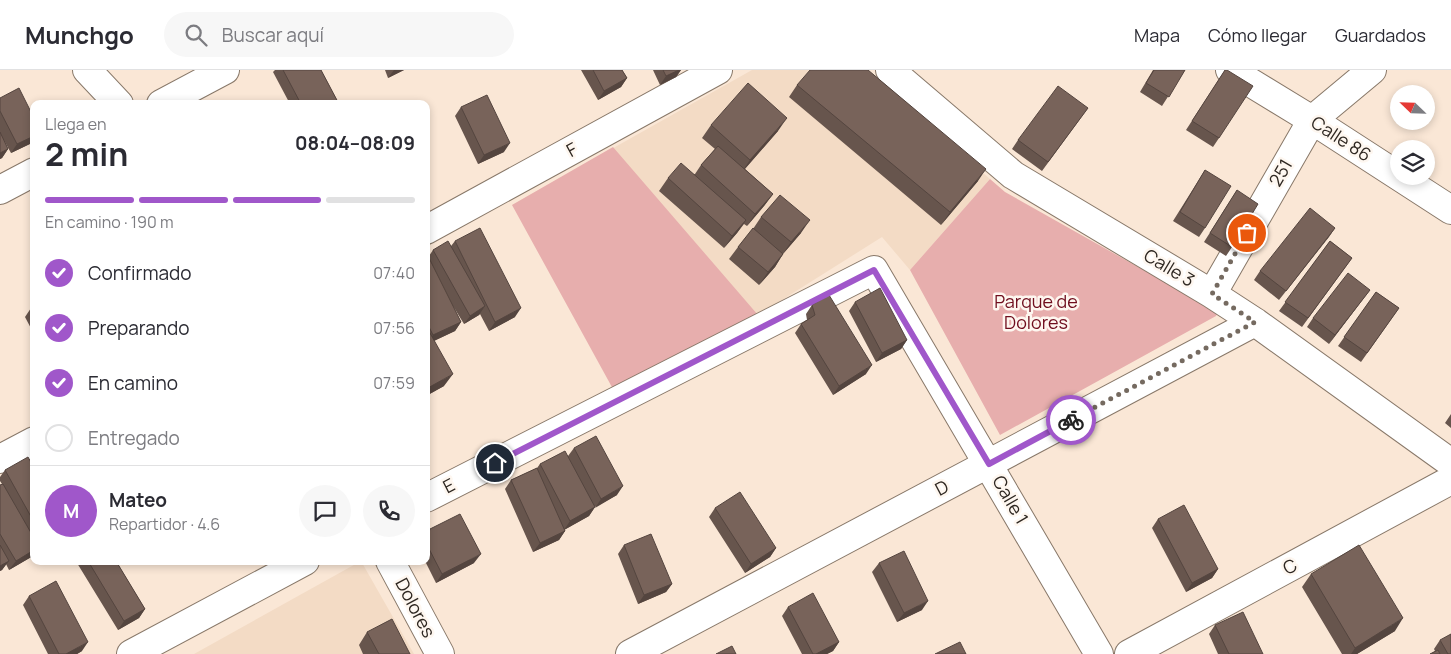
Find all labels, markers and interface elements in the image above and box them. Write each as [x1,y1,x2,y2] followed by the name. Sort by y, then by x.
[164,12,514,57] search box
[25,18,134,51] text: Munchgo
[182,21,210,49] icon: search
[222,22,324,48] text: Buscar aquí
[1134,23,1180,47] text: Mapa
[1208,23,1307,47] text: Cómo llegar
[1335,23,1426,47] text: Guardados
[1390,85,1435,130] north arrow
[1390,85,1435,185] map controls
[1307,110,1376,166] street label: Calle 86
[45,113,106,135] text: Llega en
[295,130,415,156] text: 08:04–08:09
[45,132,128,176] text: 2 min
[562,136,581,162] street label: F
[1390,140,1435,185] button: layers
[1263,155,1297,190] street label: 251
[45,211,173,233] text: En camino · 190 m
[1226,212,1268,254] pin
[1233,219,1261,247] icon: bag
[1140,243,1199,292] street label: Calle 3
[45,259,73,287] icon: check
[88,260,192,286] text: Confirmado
[373,262,415,284] text: 07:40
[994,289,1078,334] park label: Parque de Dolores
[45,314,73,342] icon: check
[88,315,190,341] text: Preparando
[373,317,415,339] text: 07:56
[45,369,73,397] icon: check
[88,370,178,396] text: En camino
[373,372,415,394] text: 07:59
[1046,395,1096,445] courier
[1057,406,1085,434] icon: bike
[88,425,180,451] text: Entregado
[474,442,516,484] pin
[481,449,509,477] icon: home
[987,471,1034,528] street label: Calle 1
[439,472,459,498] street label: E
[931,474,953,501] street label: D
[299,485,351,537] button: chat
[363,485,415,537] button: phone
[109,487,167,513] text: Mateo
[63,498,79,524] text: M
[109,513,220,535] text: Repartidor · 4.6
[1278,552,1301,580] street label: C
[390,574,441,641] street label: Dolores

